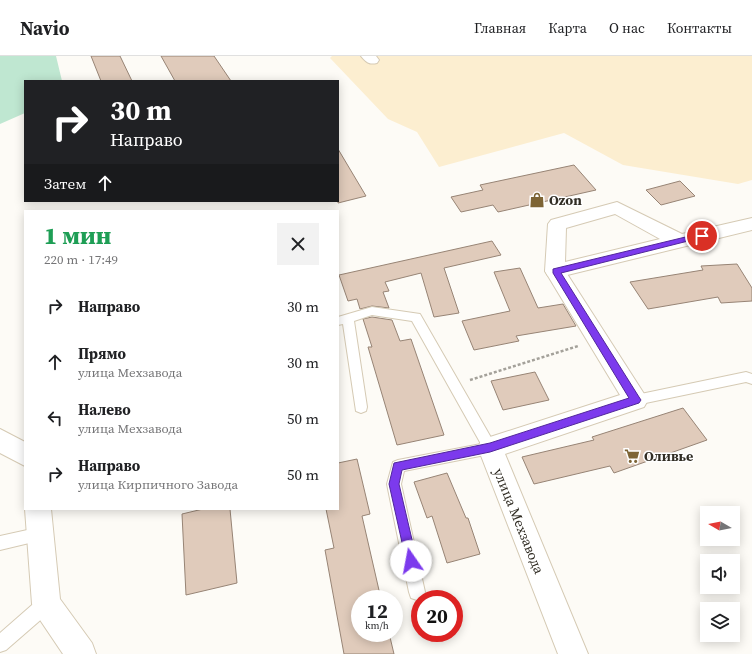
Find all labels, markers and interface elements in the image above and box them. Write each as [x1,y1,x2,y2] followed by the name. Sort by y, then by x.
[20,15,70,41] text: Navio
[474,18,526,38] text: Главная
[548,18,587,38] text: Карта
[609,18,645,38] text: О нас
[667,18,732,38] text: Контакты
[110,91,172,129] text: 30 m
[44,96,96,148] icon: right
[110,127,183,152] text: Направо
[94,172,116,194] icon: ahead
[44,173,86,194] text: Затем
[549,190,582,210] place label: Ozon
[528,191,546,209] shop icon: Ozon
[44,219,111,252] text: 1 мин
[685,219,719,253] pin
[277,223,319,265] button: close
[691,225,713,247] icon: arrive
[44,251,118,268] text: 220 m · 17:49
[44,295,66,317] icon: right
[78,296,140,317] text: Направо
[287,296,319,317] text: 30 m
[78,343,126,364] text: Прямо
[44,351,66,373] icon: ahead
[287,352,319,373] text: 30 m
[78,364,182,381] text: улица Мехзавода
[78,399,131,420] text: Налево
[44,407,66,429] icon: left
[287,408,319,429] text: 50 m
[78,420,182,437] text: улица Мехзавода
[644,446,693,466] place label: Оливье
[623,447,641,465] supermarket icon: Оливье
[78,455,140,476] text: Направо
[44,463,66,485] icon: right
[287,464,319,485] text: 50 m
[489,465,550,578] street label: улица Мехзавода
[78,476,238,493] text: улица Кирпичного Завода
[700,506,740,546] north arrow
[700,506,740,642] map controls
[390,540,432,582] position arrow
[700,554,740,594] button: sound
[411,590,463,642] speed limit sign: 20
[366,597,388,625] text: 12
[700,602,740,642] button: layers
[365,619,389,632] text: km/h

